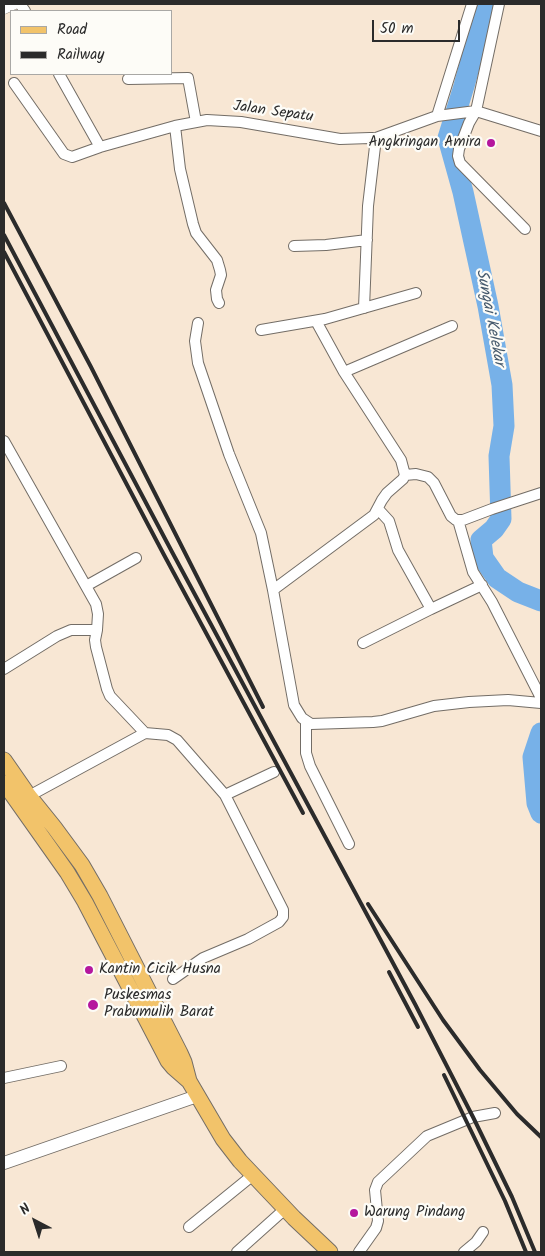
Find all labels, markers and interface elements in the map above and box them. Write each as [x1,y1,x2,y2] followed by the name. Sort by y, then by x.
[10,10,172,75] legend
[375,10,462,42] scale bar
[380,17,414,41] text: 50 m
[57,18,87,42] text: Road
[57,43,104,67] text: Railway
[232,98,314,128] street label: Jalan Sepatu
[368,134,481,152] place label: Angkringan Amira
[485,137,497,149] marker: Angkringan Amira
[470,268,508,368] water label: Sungai Kelekar
[99,961,221,979] place label: Kantin Cicik Husna
[83,964,95,976] marker: Kantin Cicik Husna
[104,987,214,1022] place label: Puskesmas Prabumulih Barat
[86,998,100,1012] marker: Puskesmas Prabumulih Barat
[10,1196,60,1246] north arrow
[15,1198,36,1221] text: N
[364,1204,465,1222] place label: Warung Pindang
[348,1207,360,1219] marker: Warung Pindang

